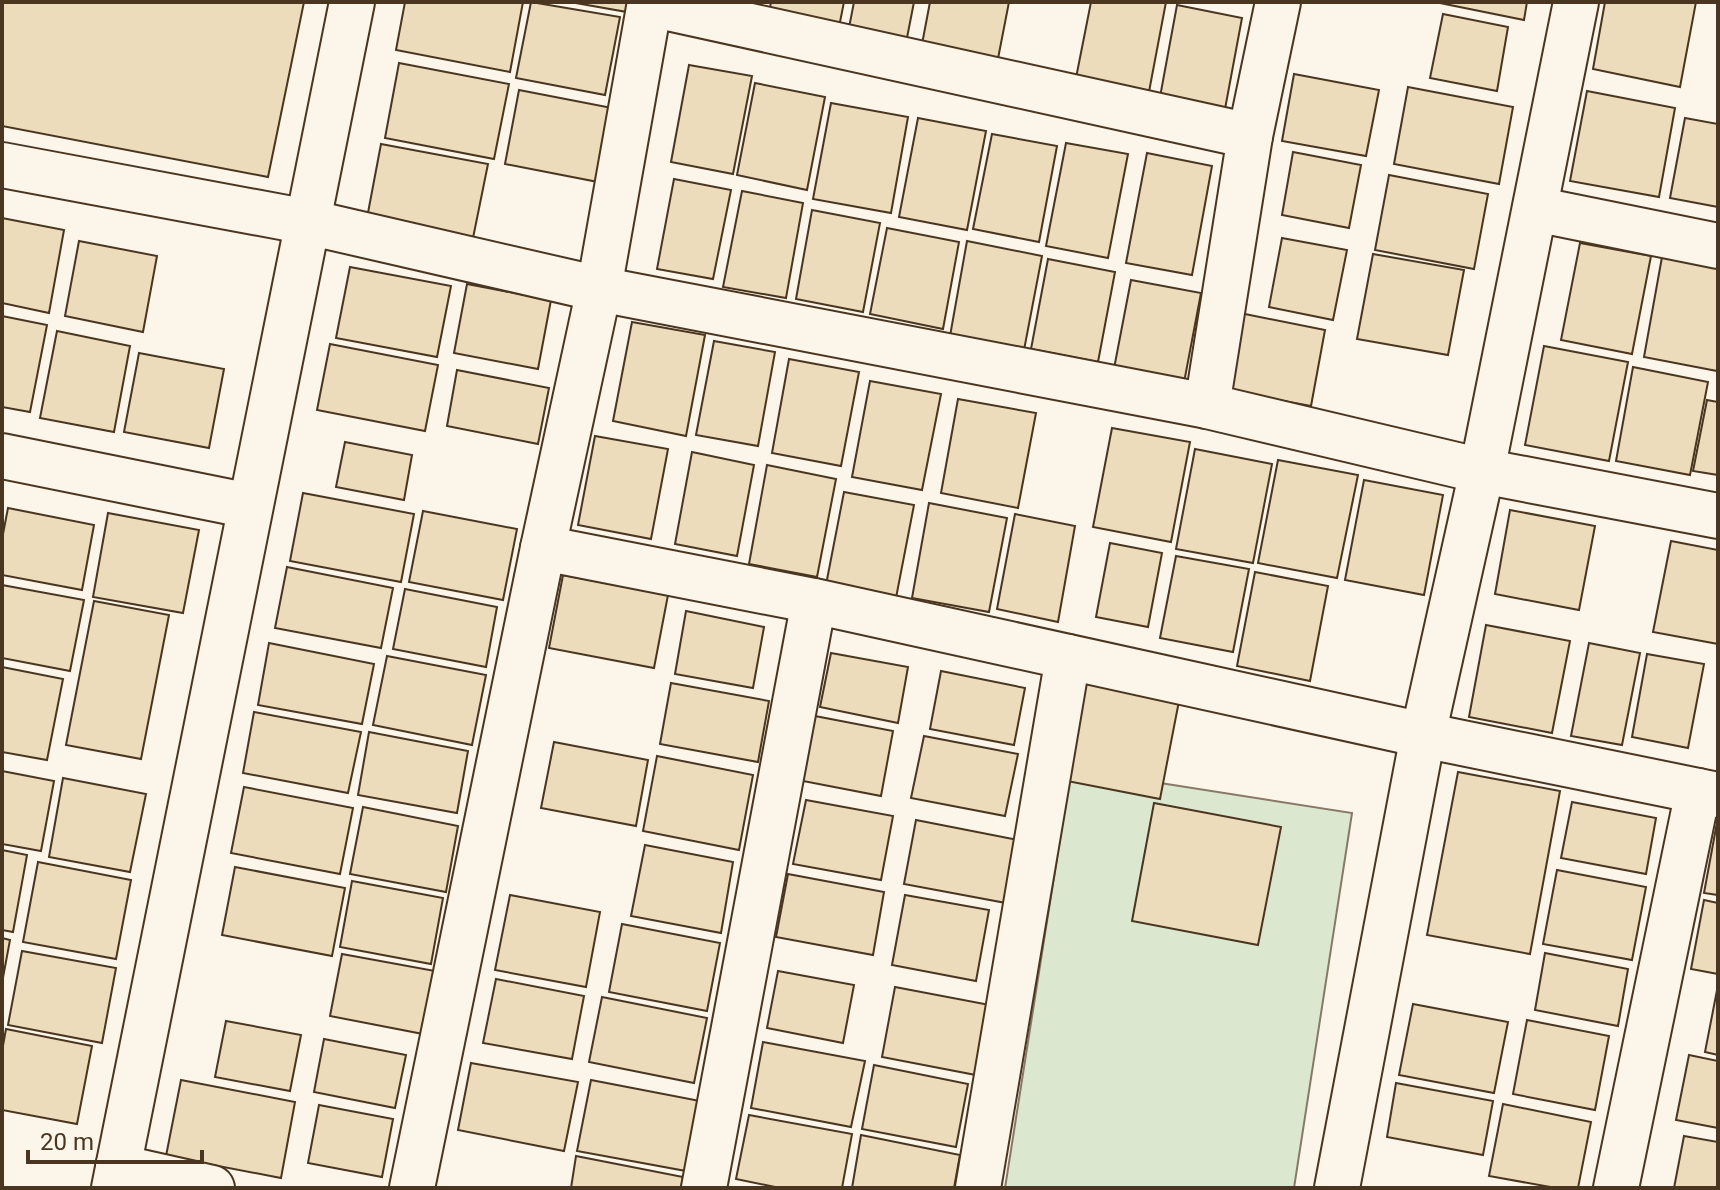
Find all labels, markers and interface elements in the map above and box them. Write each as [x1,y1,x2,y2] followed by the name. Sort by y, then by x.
[28,1114,202,1164] scale bar
[40,1128,94,1156] text: 20 m

